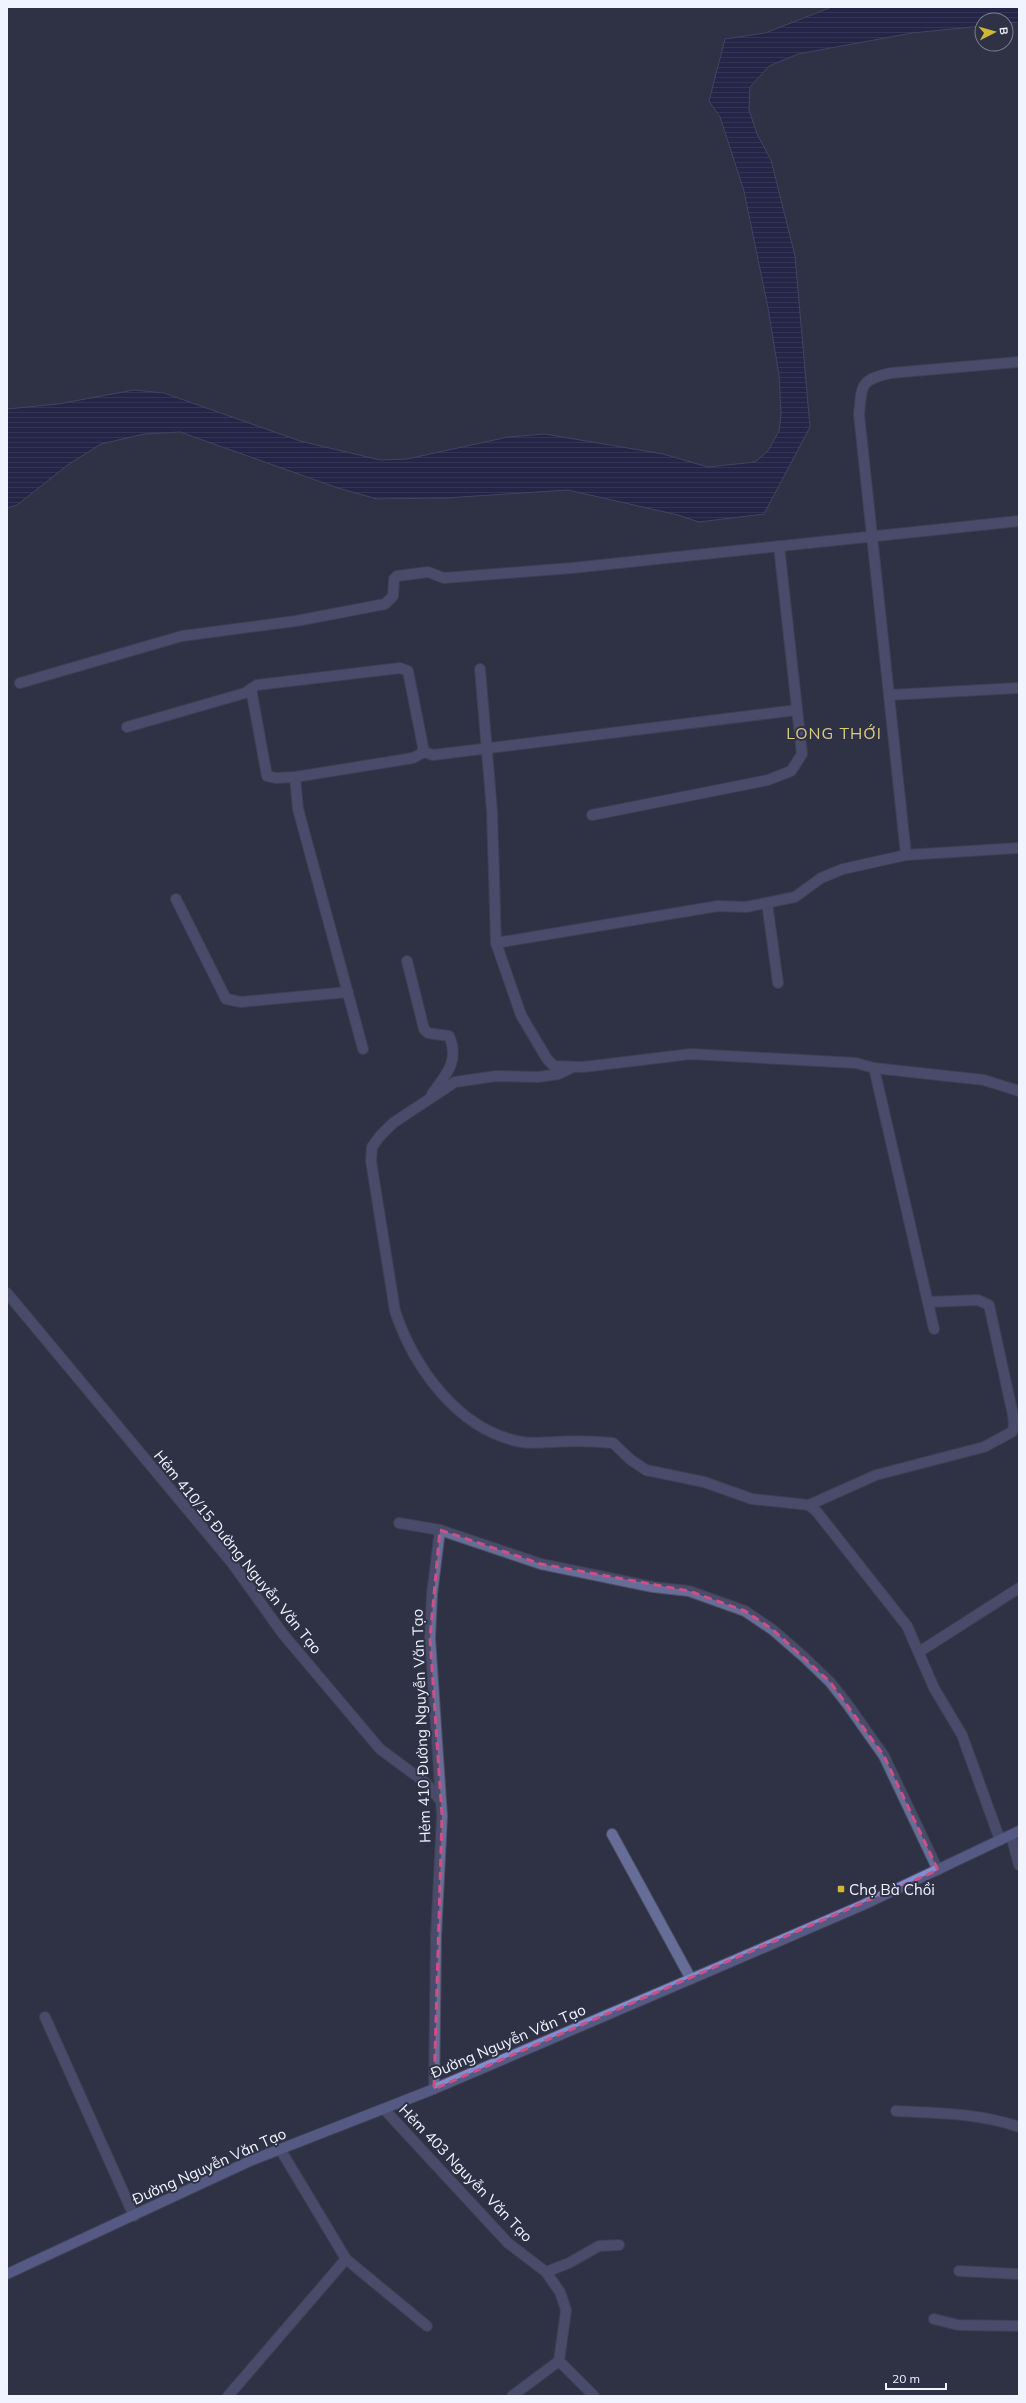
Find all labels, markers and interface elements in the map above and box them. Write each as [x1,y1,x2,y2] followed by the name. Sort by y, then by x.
[974,12,1014,52] north arrow
[997,26,1011,36] text: B
[786,723,882,743] district label: LONG THỚI
[150,1446,326,1658] street label: Hẻm 410/15 Đường Nguyễn Văn Tạo
[407,1609,435,1843] street label: Hẻm 410 Đường Nguyễn Văn Tạo
[849,1880,935,1899] place label: Chợ Bà Chồi
[836,1884,846,1894] marker: Chợ Bà Chồi
[428,2000,588,2082] street label: Đường Nguyễn Văn Tạo
[395,2100,537,2246] street label: Hẻm 403 Nguyễn Văn Tạo
[129,2123,289,2209] street label: Đường Nguyễn Văn Tạo
[886,2365,946,2391] scale bar
[892,2371,920,2386] text: 20 m

